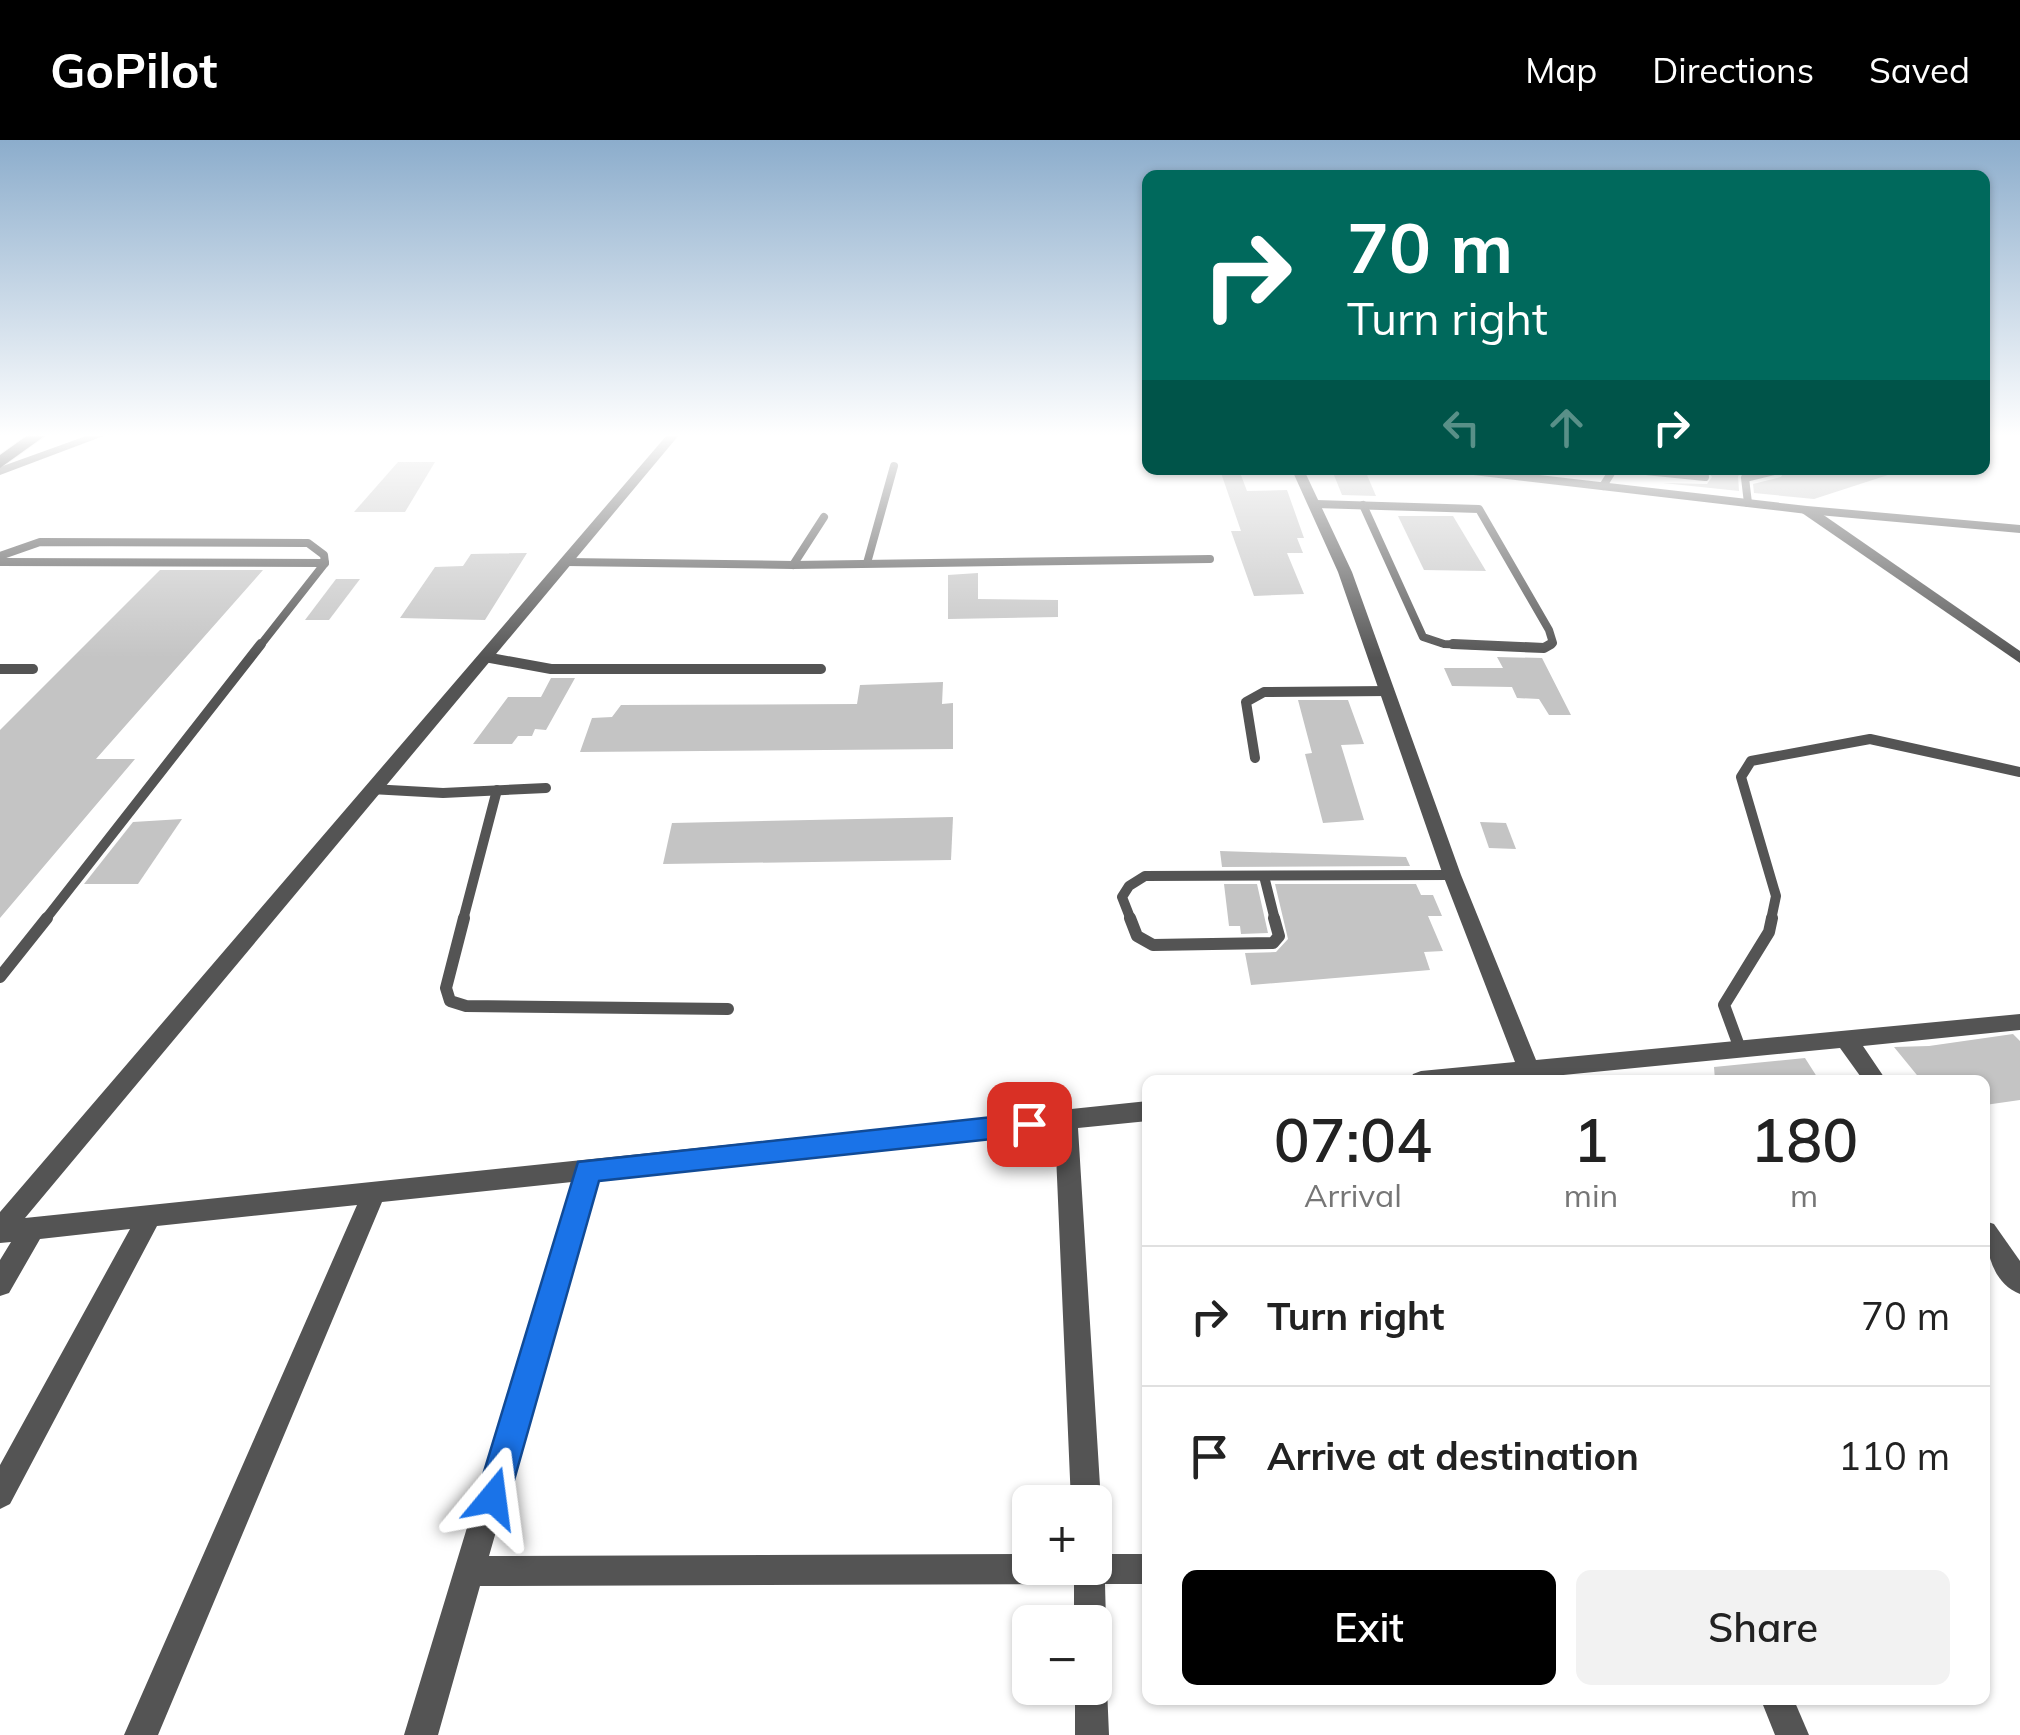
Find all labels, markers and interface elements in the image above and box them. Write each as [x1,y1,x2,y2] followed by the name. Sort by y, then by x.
[50,40,217,100] text: GoPilot
[1525,48,1597,92] text: Map
[1652,48,1814,92] text: Directions
[1869,48,1970,92] text: Saved
[1347,203,1513,291] text: 70 m
[1182,210,1312,340] icon: right
[1347,290,1548,346] text: Turn right
[1434,400,1489,455] icon: left
[1539,400,1594,455] icon: ahead
[1644,400,1699,455] icon: right
[987,1082,1072,1167] pin
[1002,1097,1057,1152] icon: arrive
[1274,1102,1432,1177] text: 07:04
[1573,1102,1609,1177] text: 1
[1750,1102,1858,1177] text: 180
[1304,1175,1402,1215] text: Arrival
[1564,1175,1618,1215] text: min
[1790,1175,1818,1215] text: m
[1182,1289,1237,1344] icon: right
[1267,1292,1444,1340] text: Turn right
[1861,1292,1950,1340] text: 70 m
[1182,1429,1237,1484] icon: arrive
[1267,1432,1639,1480] text: Arrive at destination
[1838,1432,1950,1480] text: 110 m
[441,1446,545,1550] position arrow
[1012,1485,1112,1705] map controls
[1012,1485,1112,1585] button: +
[1182,1570,1556,1685] button: Exit
[1576,1570,1950,1685] button: Share
[1012,1605,1112,1705] button: −

